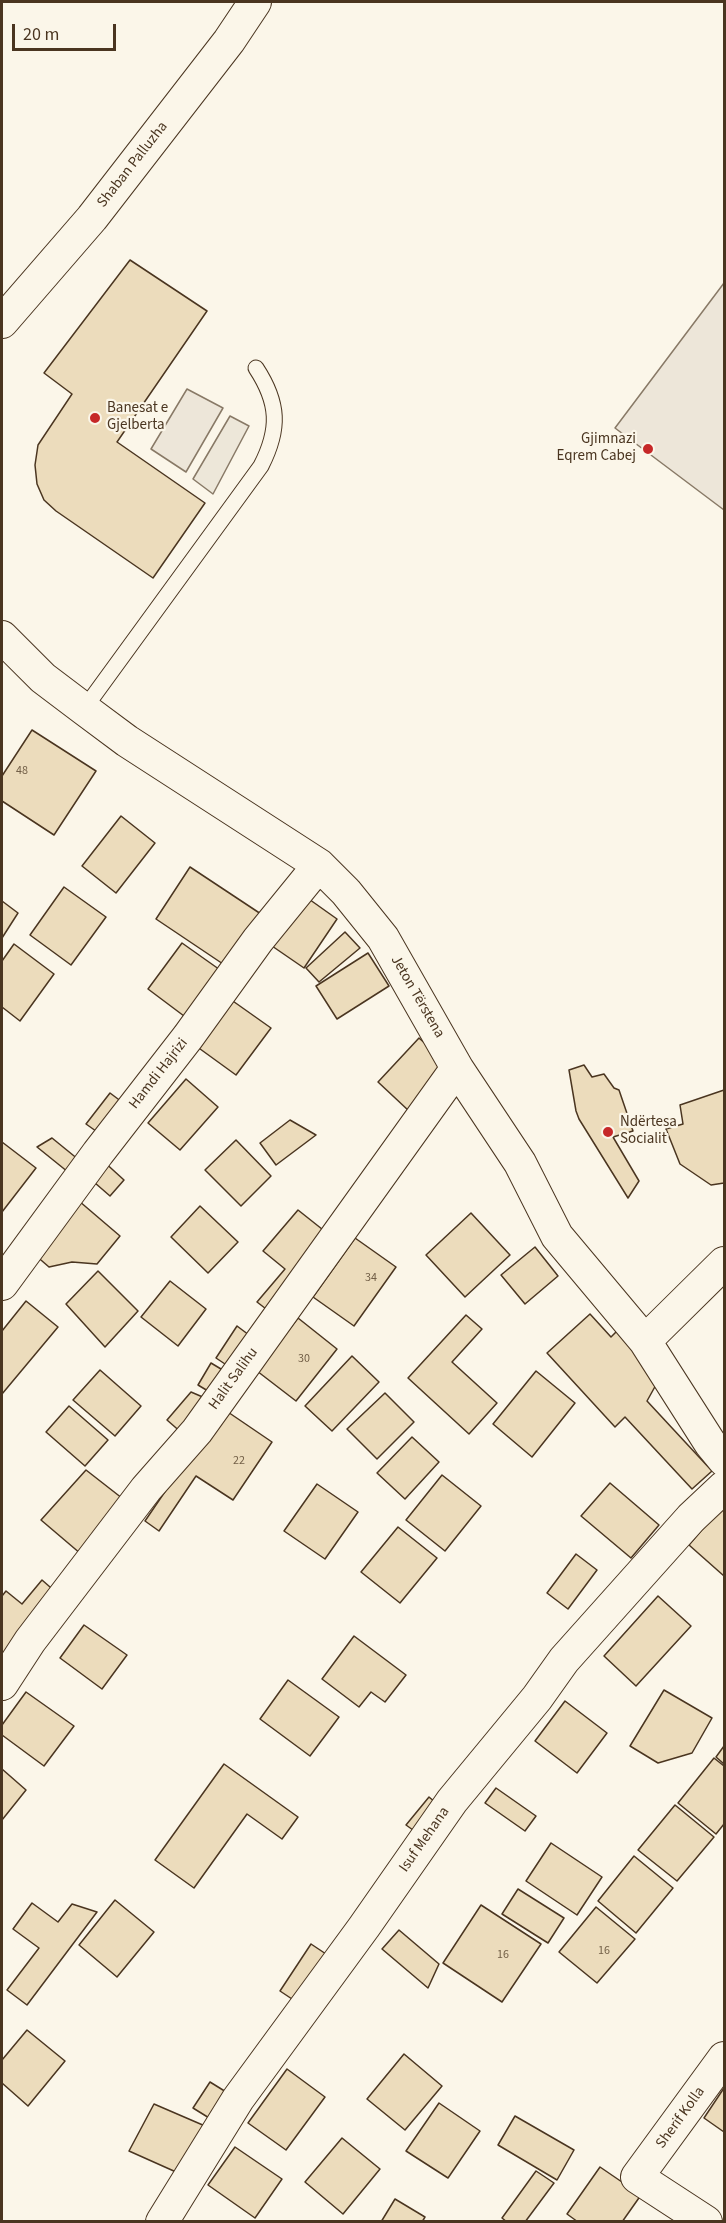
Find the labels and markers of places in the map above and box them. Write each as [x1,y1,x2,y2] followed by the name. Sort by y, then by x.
[107,400,168,435] place label: Banesat e Gjelberta
[88,411,102,425] marker: Banesat e Gjelberta
[556,431,636,466] place label: Gjimnazi Eqrem Cabej
[641,442,655,456] marker: Gjimnazi Eqrem Cabej
[620,1114,677,1149] place label: Ndërtesa Socialit
[601,1125,615,1139] marker: Ndërtesa Socialit

